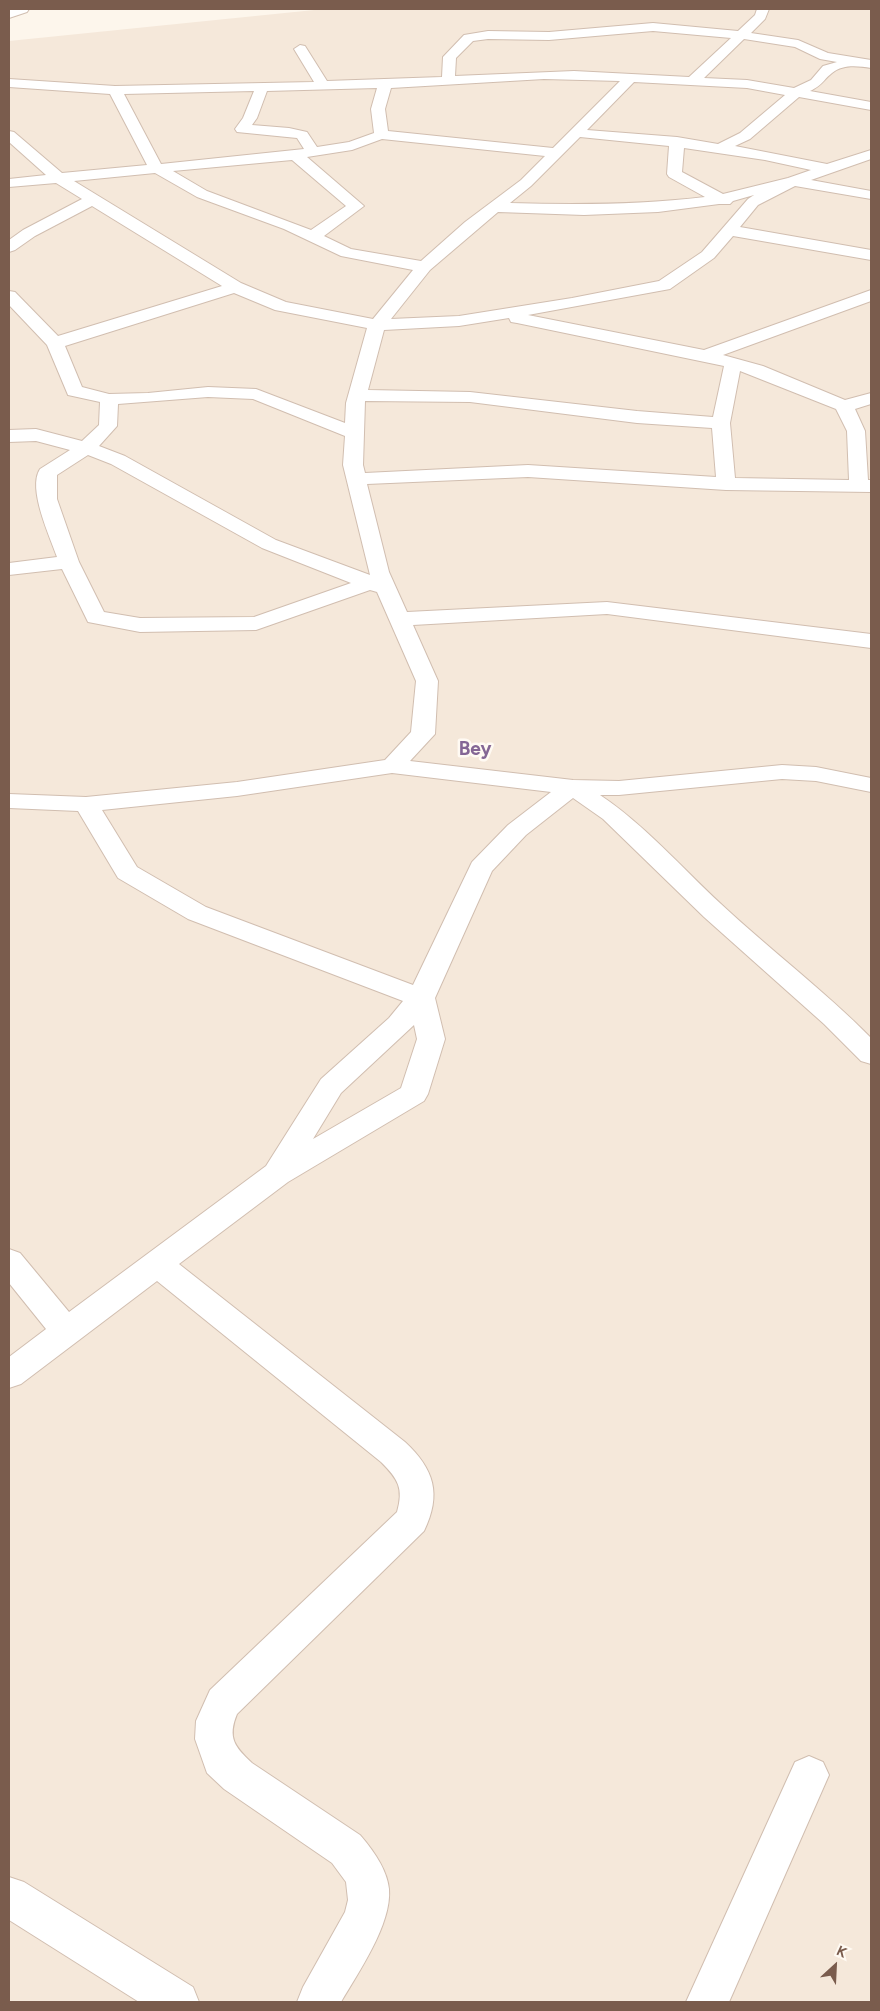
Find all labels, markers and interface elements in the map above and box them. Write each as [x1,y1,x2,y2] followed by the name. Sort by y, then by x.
[459,738,491,760] district label: Bey
[810,1941,860,1991] north arrow
[834,1942,849,1962] text: K

